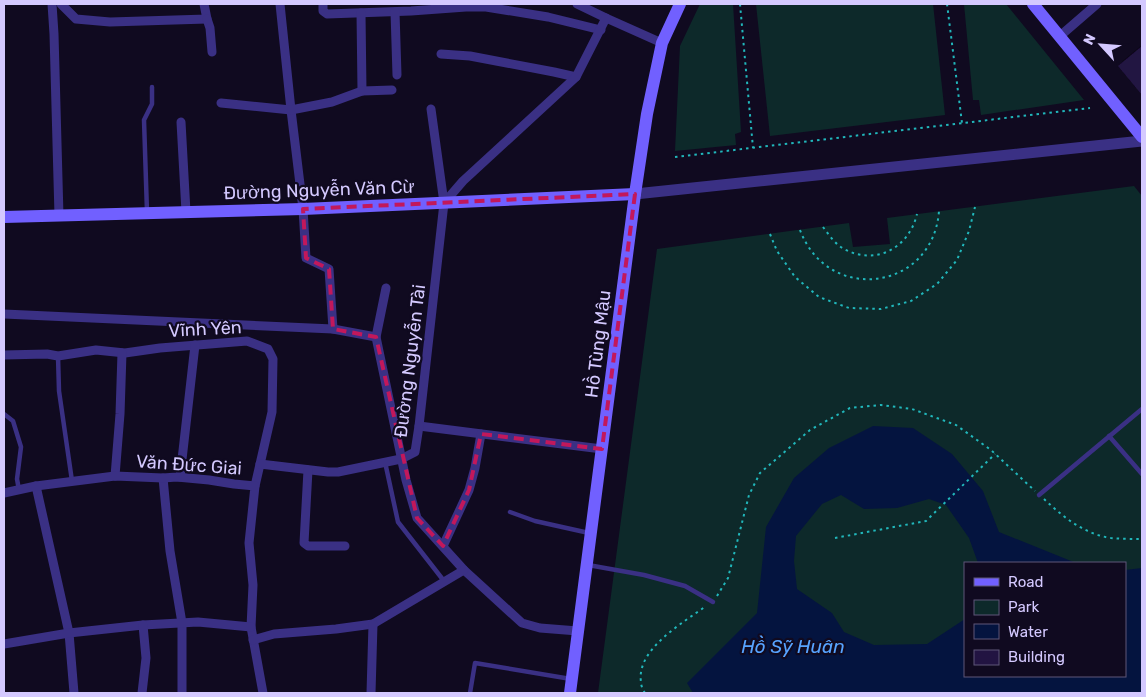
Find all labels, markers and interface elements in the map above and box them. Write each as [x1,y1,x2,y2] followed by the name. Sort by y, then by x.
[1076,20,1126,70] north arrow
[1080,31,1100,48] text: N
[223,175,415,204] street label: Đường Nguyễn Văn Cừ
[389,283,430,439] street label: Đường Nguyễn Tài
[580,289,616,399] street label: Hồ Tùng Mậu
[168,316,242,342] street label: Vĩnh Yên
[135,450,243,480] street label: Văn Đức Giai
[964,562,1126,677] legend
[1008,573,1044,591] text: Road
[1008,598,1039,616] text: Park
[1008,623,1048,641] text: Water
[741,635,845,658] water label: Hồ Sỹ Huân
[1008,648,1065,666] text: Building

